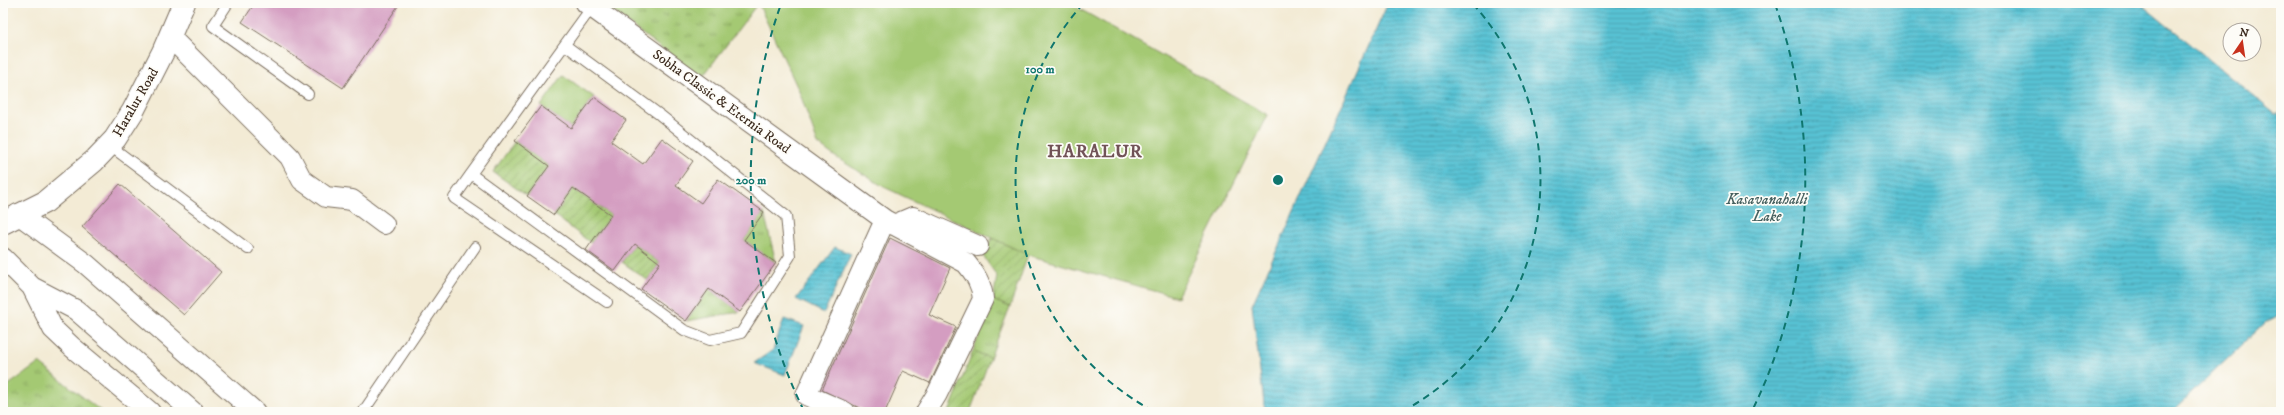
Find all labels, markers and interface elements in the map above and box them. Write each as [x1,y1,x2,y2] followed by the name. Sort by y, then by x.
[2222,22,2262,62] north arrow
[2238,25,2250,41] text: N
[649,46,794,158] street label: Sobha Classic & Eternia Road
[1026,62,1054,77] text: 100 m
[109,65,163,140] street label: Haralur Road
[1047,141,1143,163] district label: HARALUR
[736,173,766,188] text: 200 m
[1271,173,1285,187] centre of rings
[1725,190,1809,226] water label: Kasavanahalli Lake

